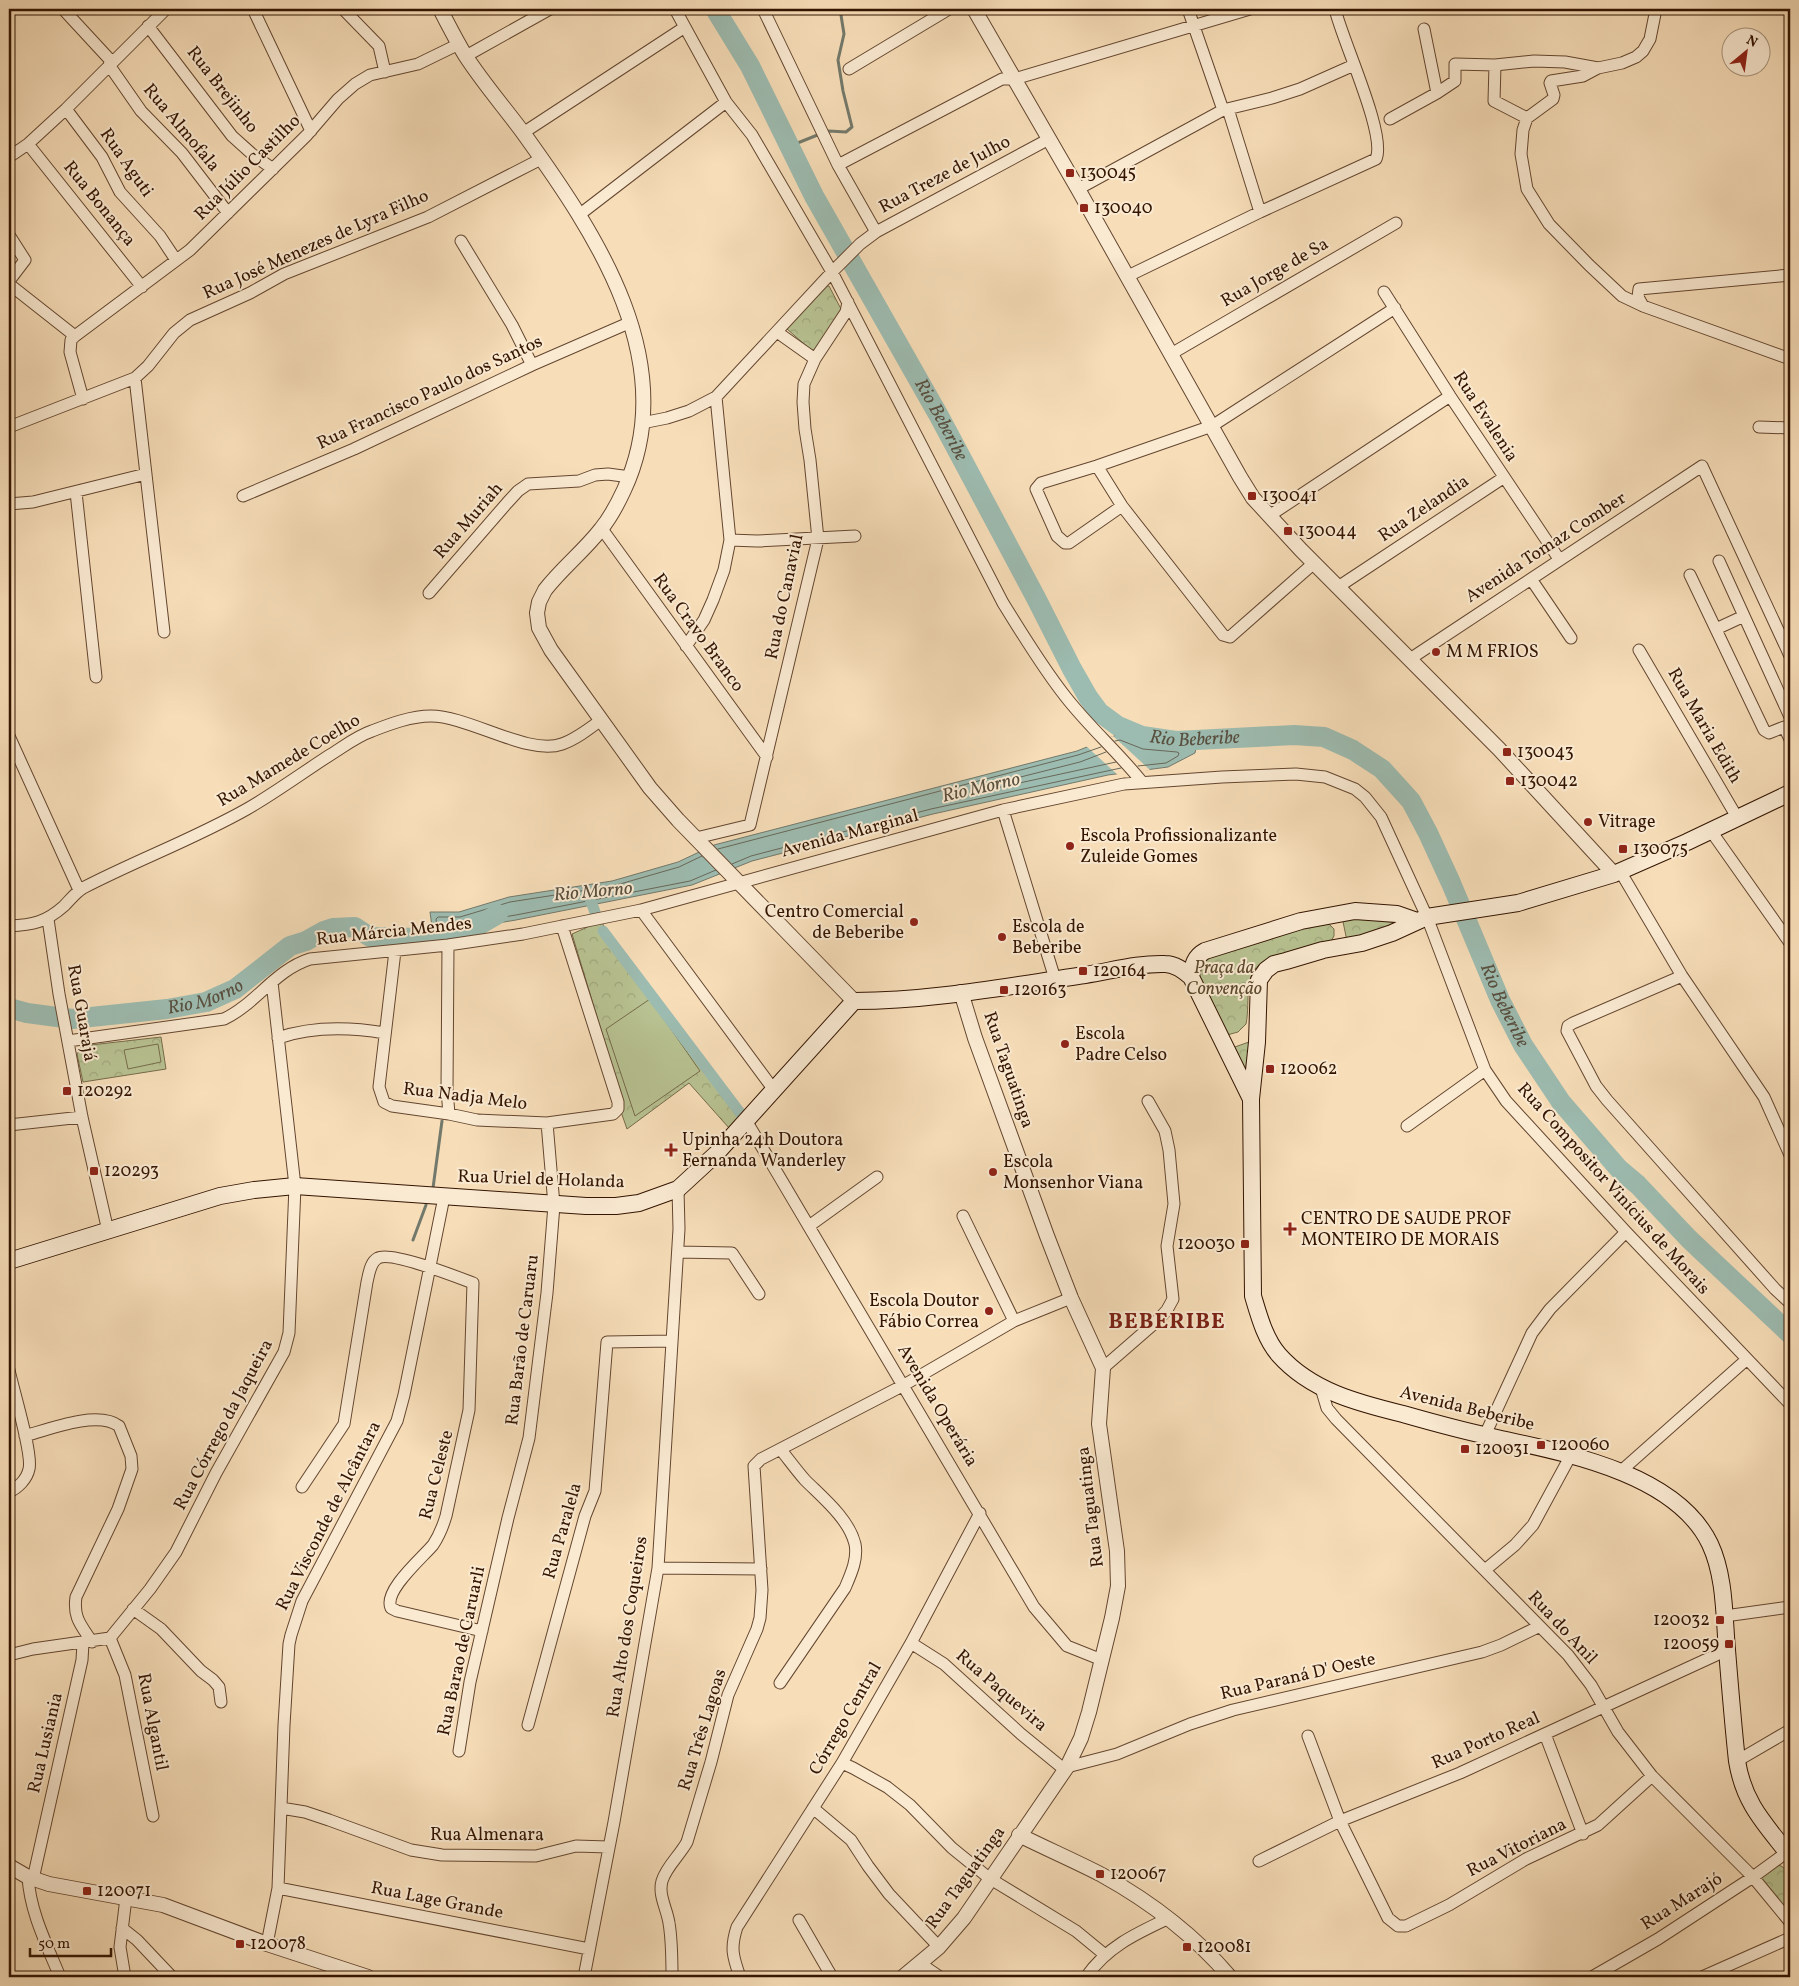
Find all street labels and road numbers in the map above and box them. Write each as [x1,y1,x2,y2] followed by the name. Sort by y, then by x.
[180,41,264,139] street label: Rua Brejinho
[137,79,225,177] street label: Rua Almofala
[189,109,307,227] street label: Rua Júlio Castilho
[93,124,159,202] street label: Rua Aguti
[875,130,1015,220] street label: Rua Treze de Julho
[57,156,141,252] street label: Rua Bonança
[199,184,433,306] street label: Rua José Menezes de Lyra Filho
[1217,232,1333,314] street label: Rua Jorge de Sa
[313,330,547,456] street label: Rua Francisco Paulo dos Santos
[1446,367,1524,467] street label: Rua Evalenia
[1374,469,1474,549] street label: Rua Zelandia
[429,477,510,565] street label: Rua Muriah
[1461,486,1632,609] street label: Avenida Tomaz Comber
[760,532,810,662] street label: Rua do Canavial
[646,568,750,698] street label: Rua Cravo Branco
[1661,664,1747,789] street label: Rua Maria Edith
[213,708,365,814] street label: Rua Mamede Coelho
[779,804,921,864] street label: Avenida Marginal
[315,911,473,953] street label: Rua Márcia Mendes
[60,963,102,1063] street label: Rua Guarajá
[976,1008,1040,1132] street label: Rua Taguatinga
[401,1077,529,1117] street label: Rua Nadja Melo
[1511,1078,1715,1300] street label: Rua Compositor Vinícius de Morais
[457,1165,625,1195] street label: Rua Uriel de Holanda
[500,1253,546,1427] street label: Rua Barão de Caruaru
[168,1335,280,1515] street label: Rua Córrego da Jaqueira
[891,1340,983,1472] street label: Avenida Operária
[1397,1380,1537,1438] street label: Avenida Beberibe
[270,1417,388,1615] street label: Rua Visconde de Alcântara
[414,1428,460,1522] street label: Rua Celeste
[1071,1445,1111,1569] street label: Rua Taguatinga
[537,1480,589,1582] street label: Rua Paralela
[601,1534,655,1720] street label: Rua Alto dos Coqueiros
[432,1564,492,1738] street label: Rua Barao de Caruarli
[1521,1586,1603,1670] street label: Rua do Anil
[950,1644,1052,1738] street label: Rua Paquevira
[1218,1647,1378,1707] street label: Rua Paraná D' Oeste
[804,1658,888,1780] street label: Córrego Central
[673,1666,733,1794] street label: Rua Três Lagoas
[130,1671,174,1773] street label: Rua Algantil
[22,1690,70,1796] street label: Rua Lusiania
[1428,1706,1544,1776] street label: Rua Porto Real
[1463,1812,1571,1884] street label: Rua Vitoriana
[920,1821,1012,1935] street label: Rua Taguatinga
[430,1823,544,1848] street label: Rua Almenara
[1636,1867,1728,1937] street label: Rua Marajó
[369,1876,505,1926] street label: Rua Lage Grande

